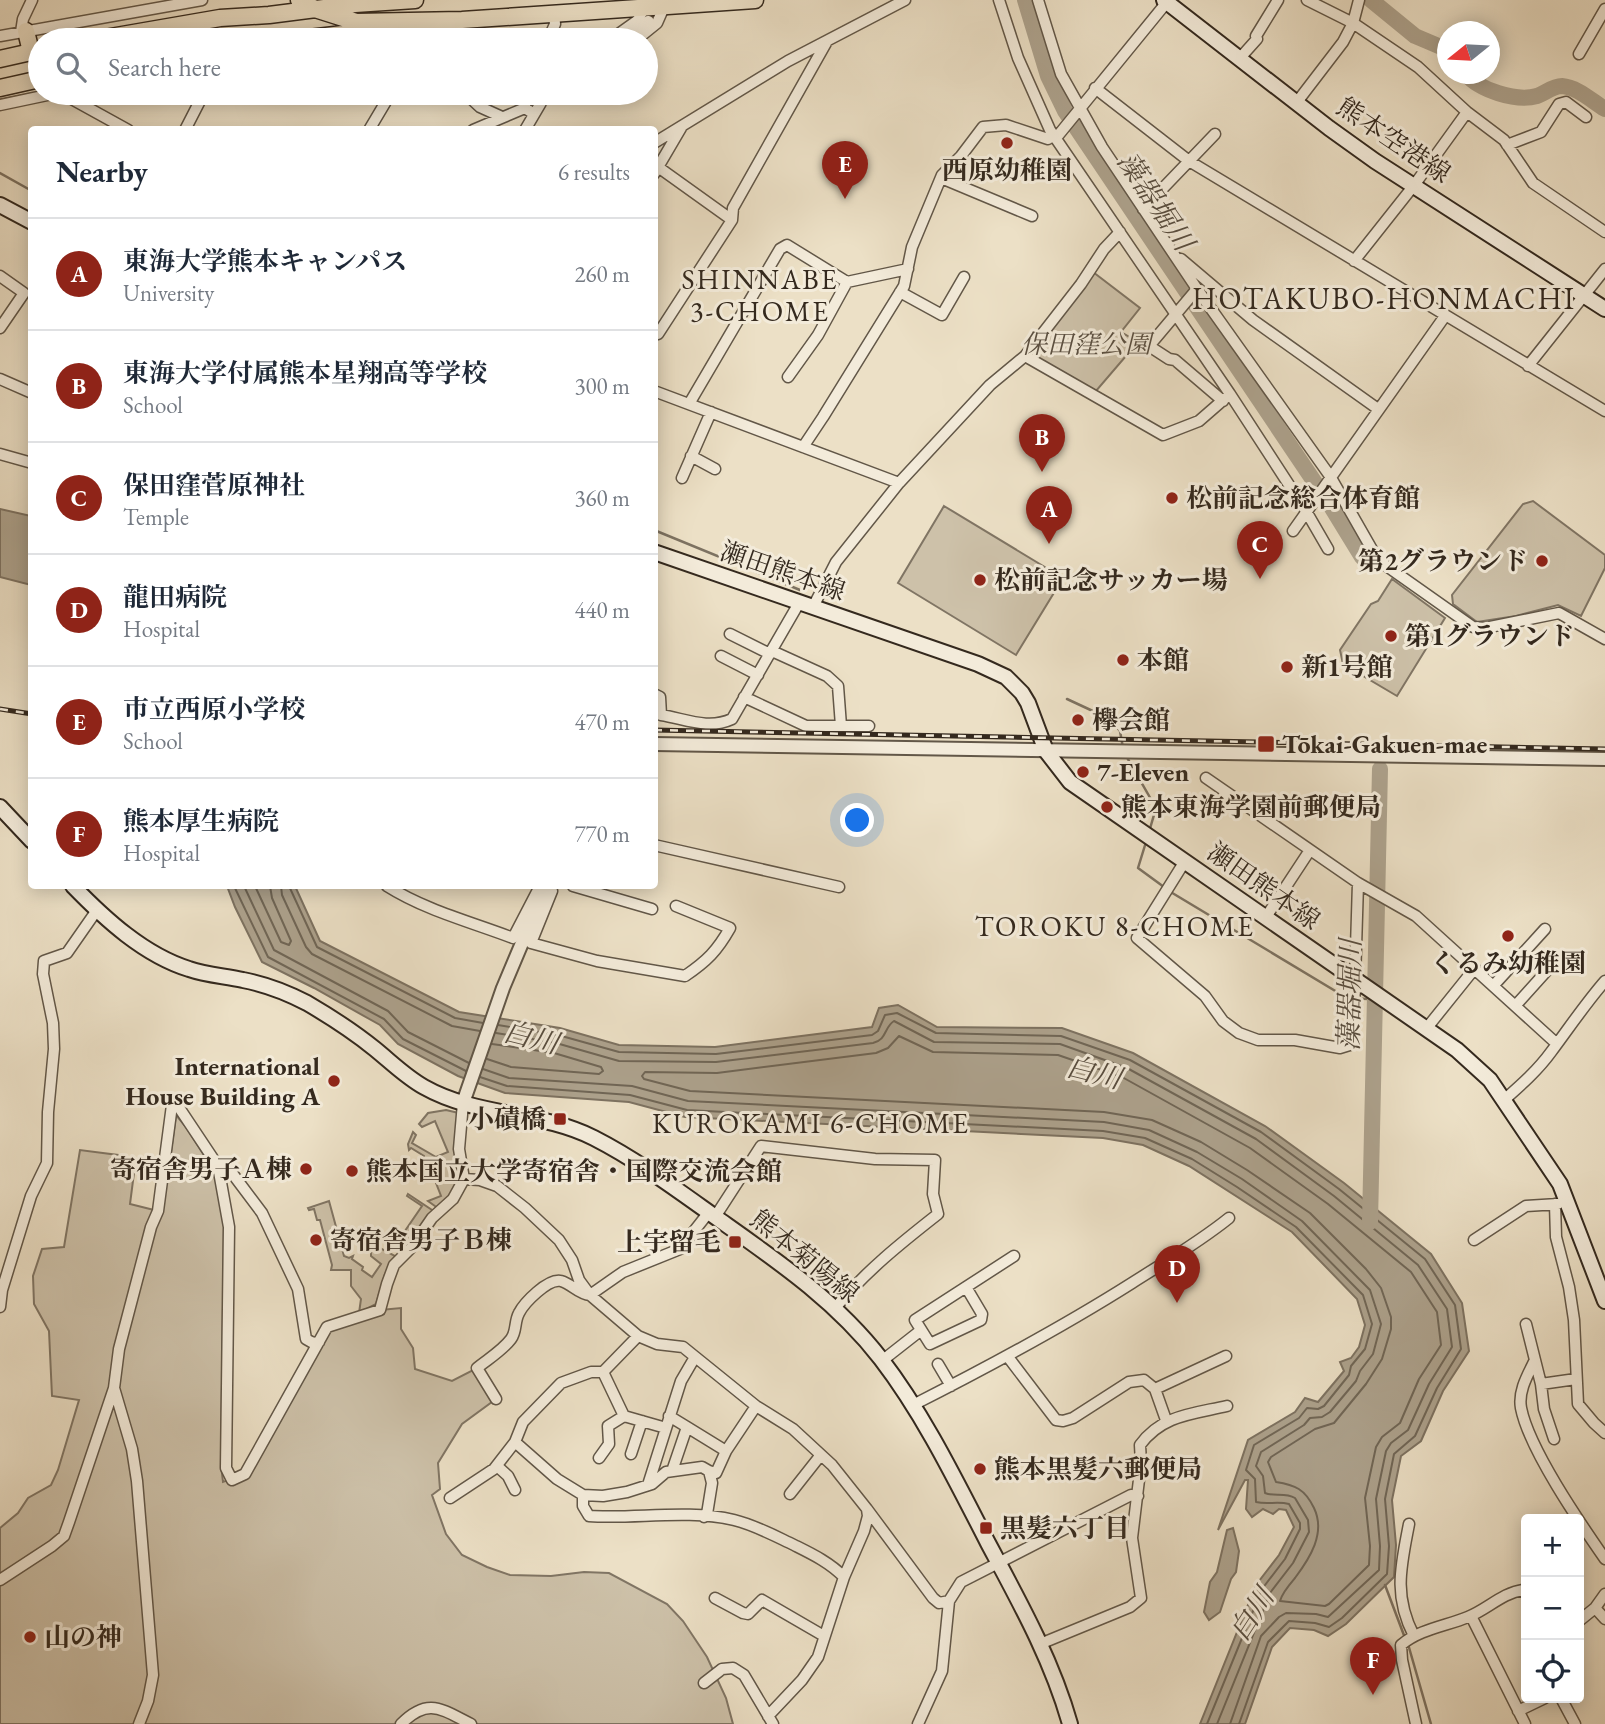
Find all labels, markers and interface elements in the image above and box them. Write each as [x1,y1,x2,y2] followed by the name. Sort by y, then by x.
[1437,21,1500,84] north arrow
[28,28,658,105] search box
[52,48,90,86] icon: search
[108,50,221,84] text: Search here
[1331,90,1457,190] street label: 熊本空港線
[999,135,1015,151] marker: 西原幼稚園
[822,141,868,199] pin: E
[1110,145,1204,260] water label: 藻器堀川
[56,152,148,191] text: Nearby
[942,153,1072,187] place label: 西原幼稚園
[558,157,630,187] text: 6 results
[123,244,407,278] text: 東海大学熊本キャンパス
[71,259,87,289] text: A
[574,259,630,289] text: 260 m
[681,261,839,329] district label: SHINNABE 3-CHOME
[123,278,214,308] text: University
[1192,279,1576,318] district label: HOTAKUBO-HONMACHI
[1021,327,1155,361] park label: 保田窪公園
[123,356,487,390] text: 東海大学付属熊本星翔高等学校
[72,371,86,401] text: B
[574,371,630,401] text: 300 m
[123,390,183,420] text: School
[1019,414,1065,472] pin: B
[123,468,305,502] text: 保田窪菅原神社
[1186,481,1420,515] place label: 松前記念総合体育館
[71,483,87,513] text: C
[574,483,630,513] text: 360 m
[1026,486,1072,544] pin: A
[1164,490,1180,506] marker: 松前記念総合体育館
[123,502,189,532] text: Temple
[1237,521,1283,579] pin: C
[716,534,850,608] street label: 瀬田熊本線
[1358,544,1528,578] place label: 第2グラウンド
[1534,553,1550,569] marker: 第2グラウンド
[994,563,1227,597] place label: 松前記念サッカー場
[972,572,988,588] marker: 松前記念サッカー場
[123,580,227,614] text: 龍田病院
[70,595,88,625] text: D
[574,595,630,625] text: 440 m
[123,614,200,644] text: Hospital
[1405,619,1575,653] place label: 第1グラウンド
[1383,628,1399,644] marker: 第1グラウンド
[1137,643,1189,677] place label: 本館
[1301,650,1393,684] place label: 新1号館
[1115,652,1131,668] marker: 本館
[1279,659,1295,675] marker: 新1号館
[123,692,305,726] text: 市立西原小学校
[1092,703,1170,737] place label: 欅会館
[72,707,86,737] text: E
[574,707,630,737] text: 470 m
[1070,712,1086,728] marker: 欅会館
[123,726,183,756] text: School
[1282,727,1487,761] place label: Tōkai-Gakuen-mae
[1256,734,1276,754] marker: Tōkai-Gakuen-mae
[1097,755,1189,789] place label: 7-Eleven
[1075,764,1091,780] marker: 7-Eleven
[1121,790,1381,824] place label: 熊本東海学園前郵便局
[1099,799,1115,815] marker: 熊本東海学園前郵便局
[840,803,874,837] your location
[123,804,279,838] text: 熊本厚生病院
[73,819,85,849] text: F
[574,819,630,849] text: 770 m
[1201,835,1327,937] street label: 瀬田熊本線
[123,838,200,868] text: Hospital
[975,908,1255,944] district label: TOROKU 8-CHOME
[1500,928,1516,944] marker: くるみ幼稚園
[1330,936,1368,1051] water label: 藻器堀川
[1430,946,1586,980] place label: くるみ幼稚園
[499,1013,565,1062] water label: 白川
[1062,1048,1128,1097] water label: 白川
[126,1049,320,1113] place label: International House Building A
[326,1073,342,1089] marker: International House Building A
[468,1102,546,1136] place label: 小磧橋
[652,1105,970,1141] district label: KUROKAMI 6-CHOME
[552,1111,568,1127] marker: 小磧橋
[110,1152,292,1186] place label: 寄宿舎男子Ａ棟
[366,1154,782,1188] place label: 熊本国立大学寄宿舎・国際交流会館
[298,1161,314,1177] marker: 寄宿舎男子Ａ棟
[344,1163,360,1179] marker: 熊本国立大学寄宿舎・国際交流会館
[744,1202,866,1310] street label: 熊本菊陽線
[330,1223,512,1257] place label: 寄宿舎男子Ｂ棟
[617,1225,721,1259] place label: 上宇留毛
[308,1232,324,1248] marker: 寄宿舎男子Ｂ棟
[727,1234,743,1250] marker: 上宇留毛
[1154,1245,1200,1303] pin: D
[994,1452,1202,1486] place label: 熊本黒髪六郵便局
[972,1461,988,1477] marker: 熊本黒髪六郵便局
[1000,1511,1130,1545] place label: 黒髪六丁目
[1521,1514,1584,1703] map controls
[1521,1514,1584,1577] button: +
[978,1520,994,1536] marker: 黒髪六丁目
[1521,1577,1584,1640] button: −
[1221,1578,1283,1647] water label: 白川
[44,1620,122,1654] place label: 山の神
[22,1629,38,1645] marker: 山の神
[1350,1637,1396,1695] pin: F
[1521,1640,1584,1703] button: locate

